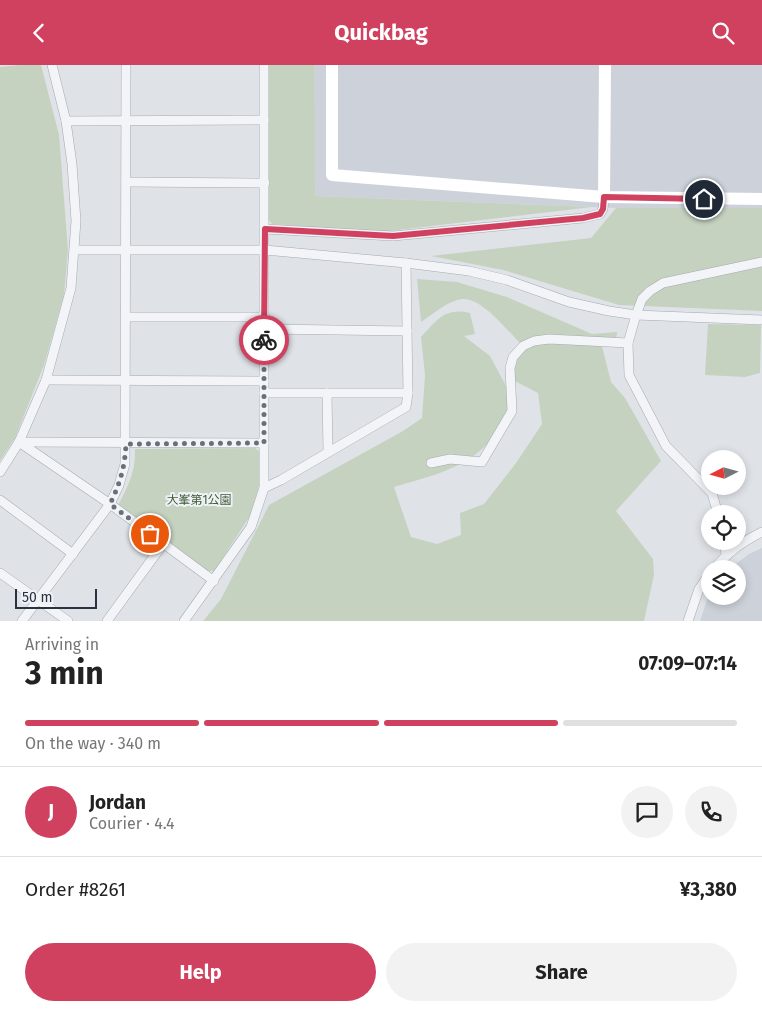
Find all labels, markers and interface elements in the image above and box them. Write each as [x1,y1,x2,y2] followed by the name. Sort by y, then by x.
[25,19,53,47] icon: back
[334,19,428,46] text: Quickbag
[709,19,737,47] icon: search
[683,178,725,220] pin
[690,185,718,213] icon: home
[239,315,289,365] courier
[250,326,278,354] icon: bike
[701,450,746,495] north arrow
[701,450,746,605] map controls
[166,493,232,507] park label: 大峯第1公園
[701,505,746,550] button: locate
[129,513,171,555] pin
[136,520,164,548] icon: bag
[701,560,746,605] button: layers
[15,586,98,609] scale bar
[22,589,53,606] text: 50 m
[25,635,99,654] text: Arriving in
[638,652,737,675] text: 07:09–07:14
[25,654,104,692] text: 3 min
[25,734,161,753] text: On the way · 340 m
[621,786,673,838] button: chat
[685,786,737,838] button: phone
[89,791,146,814] text: Jordan
[48,800,54,823] text: J
[89,814,175,833] text: Courier · 4.4
[25,878,126,901] text: Order #8261
[680,878,737,901] text: ¥3,380
[25,943,376,1001] button: Help
[386,943,737,1001] button: Share

